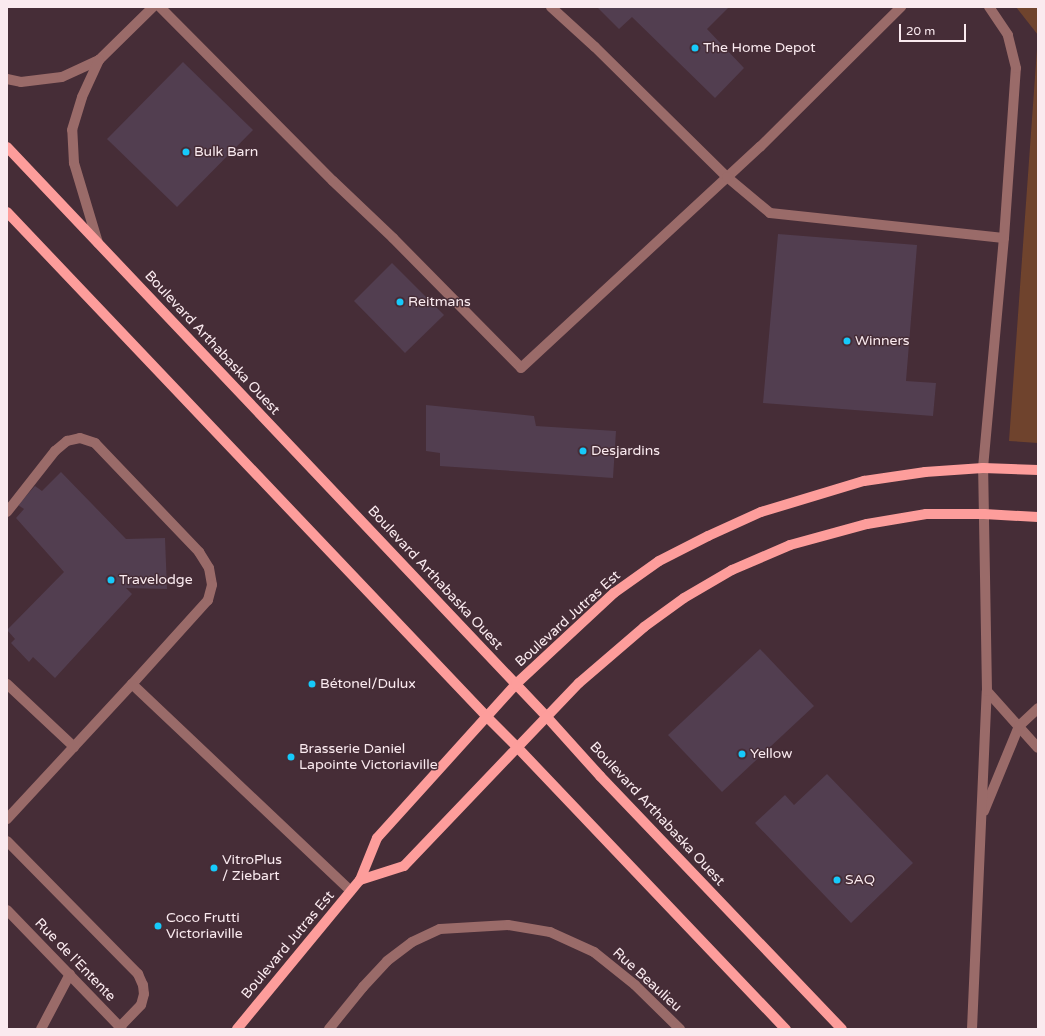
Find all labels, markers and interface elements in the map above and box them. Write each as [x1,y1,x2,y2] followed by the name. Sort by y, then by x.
[901,16,968,42] scale bar
[906,24,935,38] text: 20 m
[703,40,816,56] place label: The Home Depot
[690,43,700,53] marker: The Home Depot
[194,144,258,160] place label: Bulk Barn
[181,147,191,157] marker: Bulk Barn
[141,268,283,418] street label: Boulevard Arthabaska Ouest
[408,294,471,310] place label: Reitmans
[395,297,405,307] marker: Reitmans
[855,333,910,349] place label: Winners
[842,336,852,346] marker: Winners
[591,443,660,459] place label: Desjardins
[578,446,588,456] marker: Desjardins
[364,503,506,653] street label: Boulevard Arthabaska Ouest
[512,567,624,671] street label: Boulevard Jutras Est
[119,572,193,588] place label: Travelodge
[106,575,116,585] marker: Travelodge
[320,676,416,692] place label: Bétonel/Dulux
[307,679,317,689] marker: Bétonel/Dulux
[586,739,728,889] street label: Boulevard Arthabaska Ouest
[299,741,438,774] place label: Brasserie Daniel Lapointe Victoriaville
[750,746,792,762] place label: Yellow
[737,749,747,759] marker: Yellow
[286,752,296,762] marker: Brasserie Daniel Lapointe Victoriaville
[222,852,282,884] place label: VitroPlus / Ziebart
[209,863,219,873] marker: VitroPlus / Ziebart
[845,872,875,888] place label: SAQ
[832,875,842,885] marker: SAQ
[238,888,338,1002] street label: Boulevard Jutras Est
[166,910,243,942] place label: Coco Frutti Victoriaville
[31,915,119,1005] street label: Rue de l'Entente
[153,921,163,931] marker: Coco Frutti Victoriaville
[609,945,685,1015] street label: Rue Beaulieu

